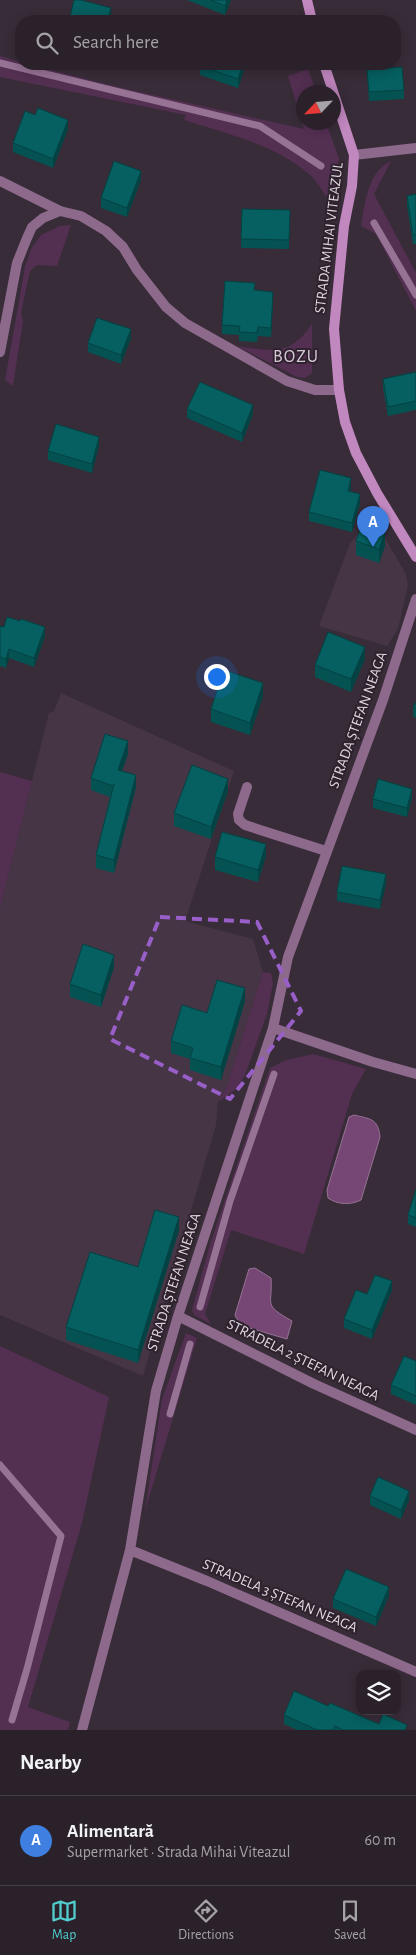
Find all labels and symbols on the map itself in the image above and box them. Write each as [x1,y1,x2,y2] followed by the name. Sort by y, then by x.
[296,85,341,130] north arrow
[312,161,346,314] street label: STRADA MIHAI VITEAZUL
[273,348,319,366] district label: BOZU
[357,506,389,547] pin: A
[326,649,391,791] street label: STRADA ȘTEFAN NEAGA
[204,664,230,690] your location
[145,1211,204,1353] street label: STRADA ȘTEFAN NEAGA
[224,1317,382,1404] street label: STRADELA 2 ȘTEFAN NEAGA
[200,1557,360,1637] street label: STRADELA 3 ȘTEFAN NEAGA

